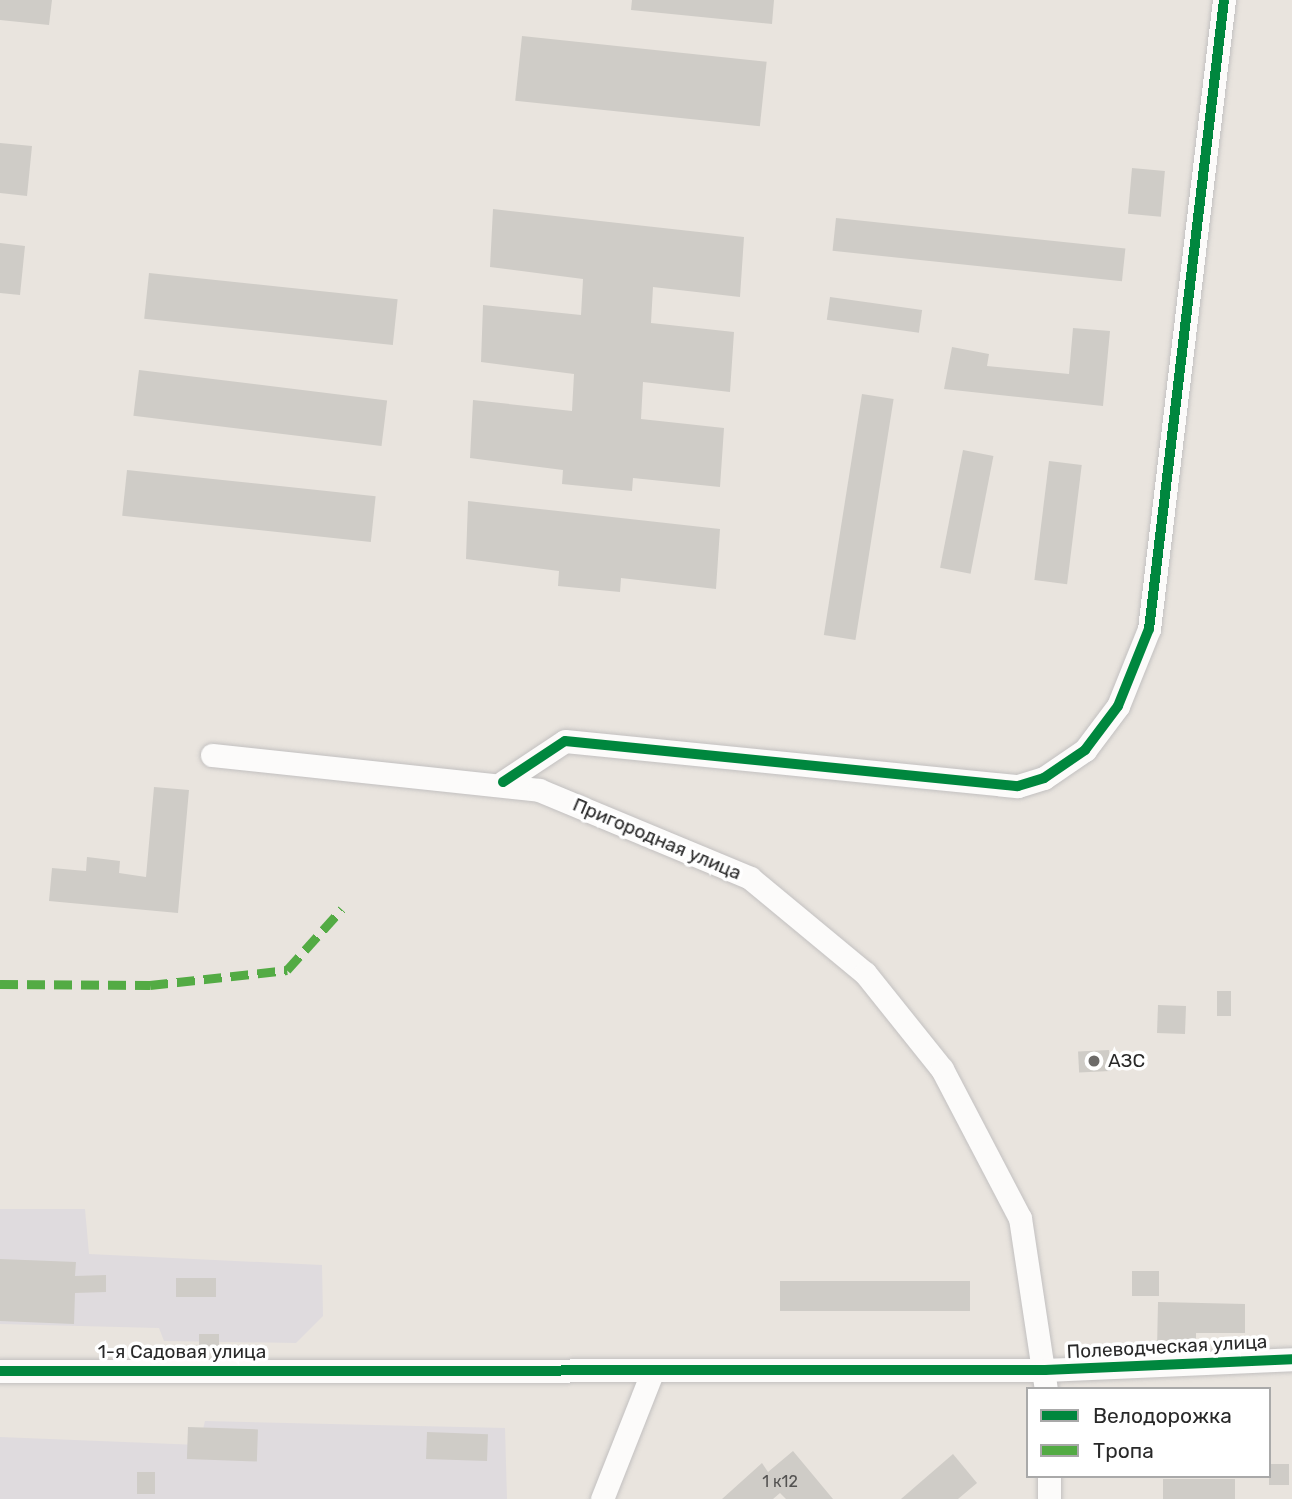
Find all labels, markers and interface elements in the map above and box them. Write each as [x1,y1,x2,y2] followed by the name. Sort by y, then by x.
[569,793,745,885] street label: Пригородная улица
[1108,1050,1145,1072] place label: АЗС
[1086,1053,1102,1069] marker: АЗС
[1066,1330,1268,1364] street label: Полеводческая улица
[98,1341,266,1363] street label: 1-я Садовая улица
[1026,1387,1271,1478] legend
[1093,1403,1232,1428] text: Велодорожка
[1093,1438,1154,1463] text: Тропа
[762,1472,798,1492] house number: 1 к12

